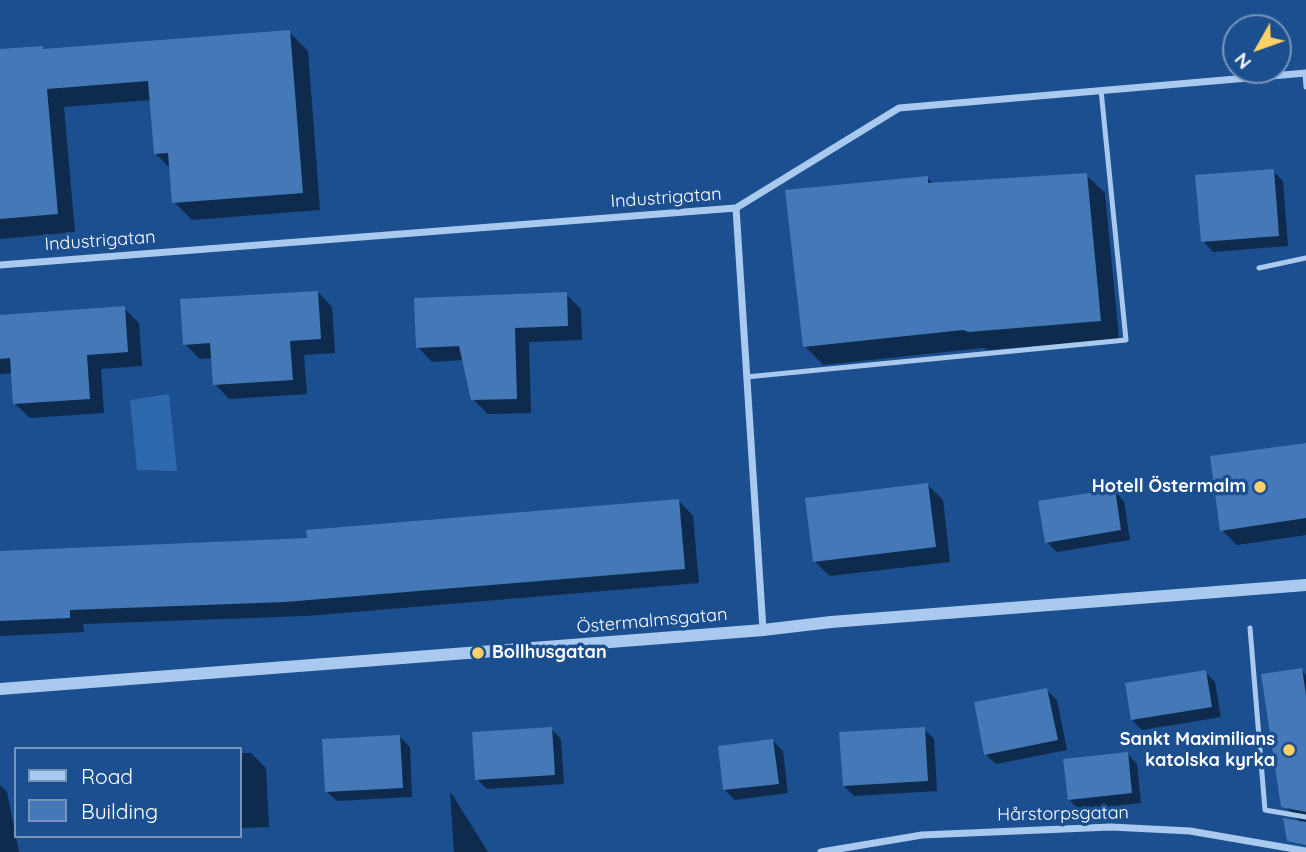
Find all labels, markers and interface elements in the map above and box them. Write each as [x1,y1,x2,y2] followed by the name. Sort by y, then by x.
[1222,14,1292,84] north arrow
[1229,48,1256,74] text: N
[610,183,722,213] street label: Industrigatan
[44,226,156,256] street label: Industrigatan
[1092,476,1246,498] place label: Hotell Östermalm
[1252,479,1268,495] marker: Hotell Östermalm
[576,604,728,638] street label: Östermalmsgatan
[492,642,607,664] place label: Bollhusgatan
[470,645,486,661] marker: Bollhusgatan
[1120,729,1275,772] place label: Sankt Maximilians katolska kyrka
[1281,742,1297,758] marker: Sankt Maximilians katolska kyrka
[14,747,242,838] legend
[81,763,133,789] text: Road
[81,798,158,824] text: Building
[997,802,1129,826] street label: Hårstorpsgatan

